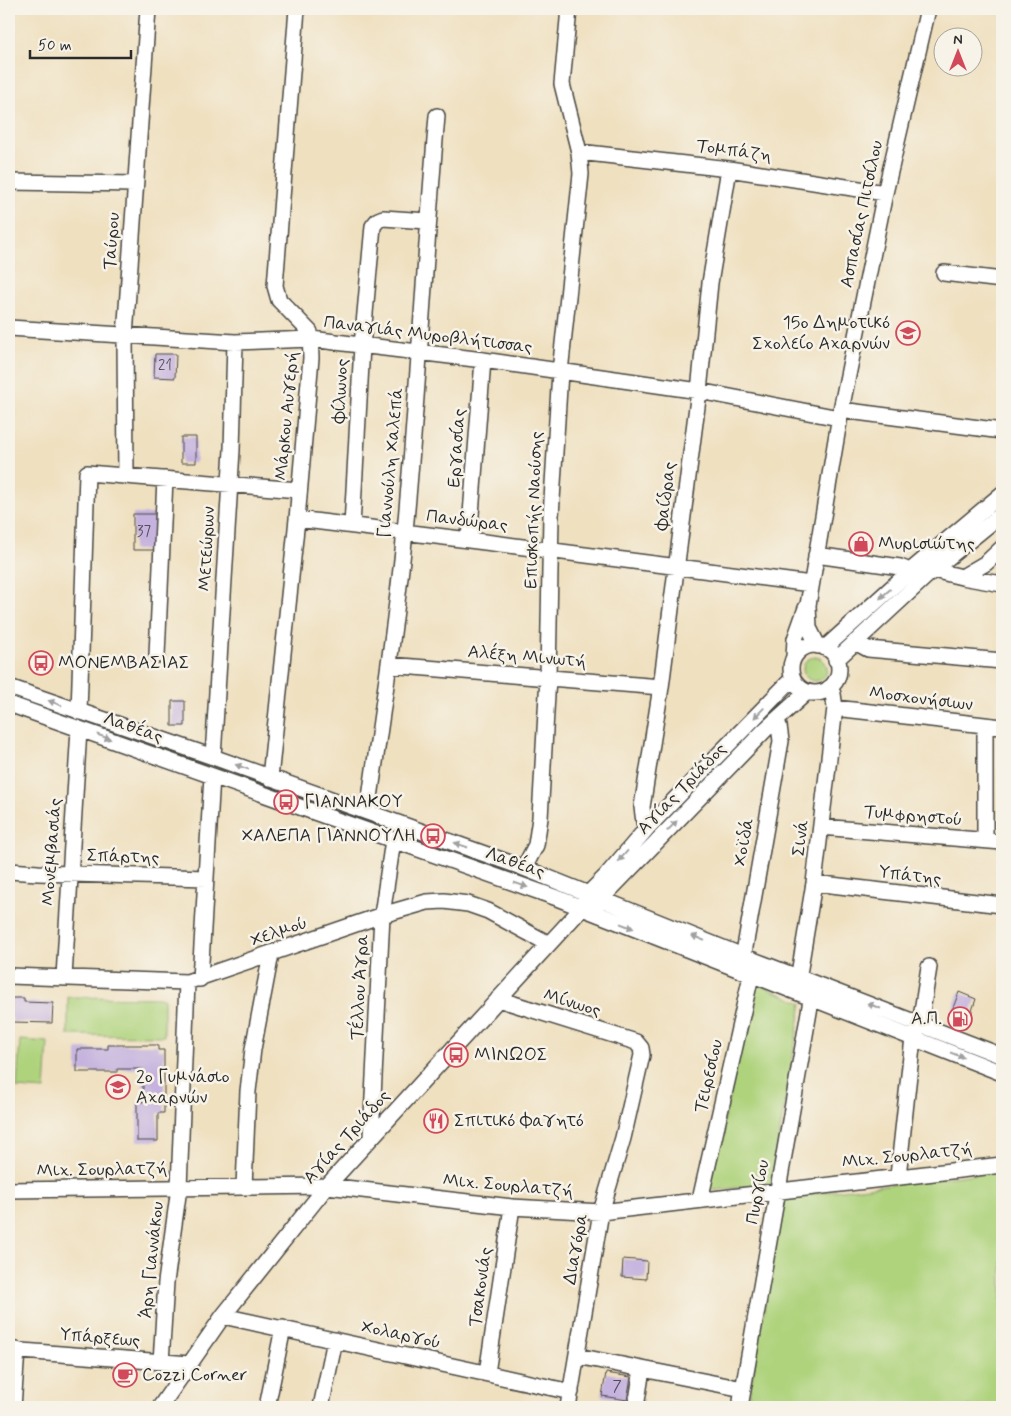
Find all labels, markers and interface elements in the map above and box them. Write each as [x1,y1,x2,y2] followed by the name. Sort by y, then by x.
[30,28,131,60] scale bar
[934,28,984,78] north arrow
[953,31,963,49] text: N
[38,36,72,56] text: 50 m
[695,134,773,168] street label: Τομπάζη
[835,138,889,290] street label: Ασπασίας Πιτσίλου
[98,212,126,270] street label: Ταύρου
[322,310,534,360] street label: Παναγιάς Μυροβλήτισσας
[752,311,890,356] place label: 15ο Δημοτικό Σχολείο Αχαρνών
[895,320,921,346] school or university icon: 15ο Δημοτικό Σχολείο Αχαρνών
[269,350,305,482] street label: Μάρκου Αυγερή
[158,356,172,376] house number: 21
[327,358,355,425] street label: Φίλωνος
[372,387,410,539] street label: Γιαννούλη Χαλεπά
[442,408,472,488] street label: Εργασίας
[519,431,549,589] street label: Επισκοπής Ναούσης
[650,460,682,533] street label: Φαίδρας
[425,504,509,538] street label: Πανδώρας
[193,506,221,592] street label: Μετεώρων
[137,522,152,542] house number: 37
[848,531,874,557] shop icon: Μυρισιώτης
[878,532,975,556] place label: Μυρισιώτης
[880,588,892,600] one-way arrow
[467,639,588,674] street label: Αλέξη Μινωτή
[28,650,54,676] bus stop icon: ΜΟΝΕΜΒΑΣΙΑΣ
[58,651,189,675] place label: ΜΟΝΕΜΒΑΣΙΑΣ
[868,681,974,717] street label: Μοσχονήσιων
[47,699,62,707] one-way arrow
[100,706,166,749] street label: Λαθέας
[753,707,765,719] one-way arrow
[97,733,112,741] one-way arrow
[632,738,732,840] street label: Αγίας Τριάδος
[235,763,249,771] one-way arrow
[273,789,299,815] bus stop icon: ΓΙΑΝΝΑΚΟΥ
[304,790,403,814] place label: ΓΙΑΝΝΑΚΟΥ
[36,797,68,907] street label: Μονεμβασιάς
[863,800,963,832] street label: Τυμφρηστού
[728,816,760,868] street label: Χοϊδά
[787,818,815,858] street label: Σινά
[666,820,678,832] one-way arrow
[420,823,446,849] bus stop icon: ΧΑΛΕΠΑ ΓΙΑΝΝΟΥΛΗ
[242,824,416,848] place label: ΧΑΛΕΠΑ ΓΙΑΝΝΟΥΛΗ
[453,841,468,849] one-way arrow
[482,841,548,884] street label: Λαθέας
[86,844,160,870] street label: Σπάρτης
[617,850,629,862] one-way arrow
[877,860,943,892] street label: Υπάτης
[514,881,529,889] one-way arrow
[247,911,311,953] street label: Χελμού
[620,922,635,930] one-way arrow
[344,933,375,1041] street label: Τέλλου Άγρα
[691,933,705,941] one-way arrow
[540,983,604,1023] street label: Μίνωος
[866,1002,881,1010] one-way arrow
[947,1006,973,1032] fuel station icon: Α.Π.
[911,1007,942,1031] place label: Α.Π.
[689,1037,729,1115] street label: Τειρεσίου
[443,1042,469,1068] bus stop icon: ΜΙΝΩΟΣ
[474,1043,548,1067] place label: ΜΙΝΩΟΣ
[950,1052,965,1060] one-way arrow
[136,1065,230,1110] place label: 2ο Γυμνάσιο Αχαρνών
[105,1074,131,1100] school or university icon: 2ο Γυμνάσιο Αχαρνών
[298,1085,396,1189] street label: Αγίας Τριάδος
[423,1108,449,1134] restaurant icon: Σπιτικό Φαγητό
[454,1109,584,1133] place label: Σπιτικό Φαγητό
[841,1137,973,1175] street label: Μιχ. Σουρλατζή
[36,1157,168,1183] street label: Μιχ. Σουρλατζή
[741,1158,775,1226] street label: Πυργίου
[442,1168,574,1204] street label: Μιχ. Σουρλατζή
[134,1200,170,1320] street label: Άρη Γιαννάκου
[558,1212,594,1286] street label: Διαγόρα
[464,1245,498,1328] street label: Τσακονιάς
[359,1315,443,1355] street label: Χολαργού
[59,1323,141,1353] street label: Υπάρξεως
[112,1362,138,1388] cafe icon: Cozzi Corner
[142,1363,248,1387] place label: Cozzi Corner
[612,1377,622,1397] house number: 7

